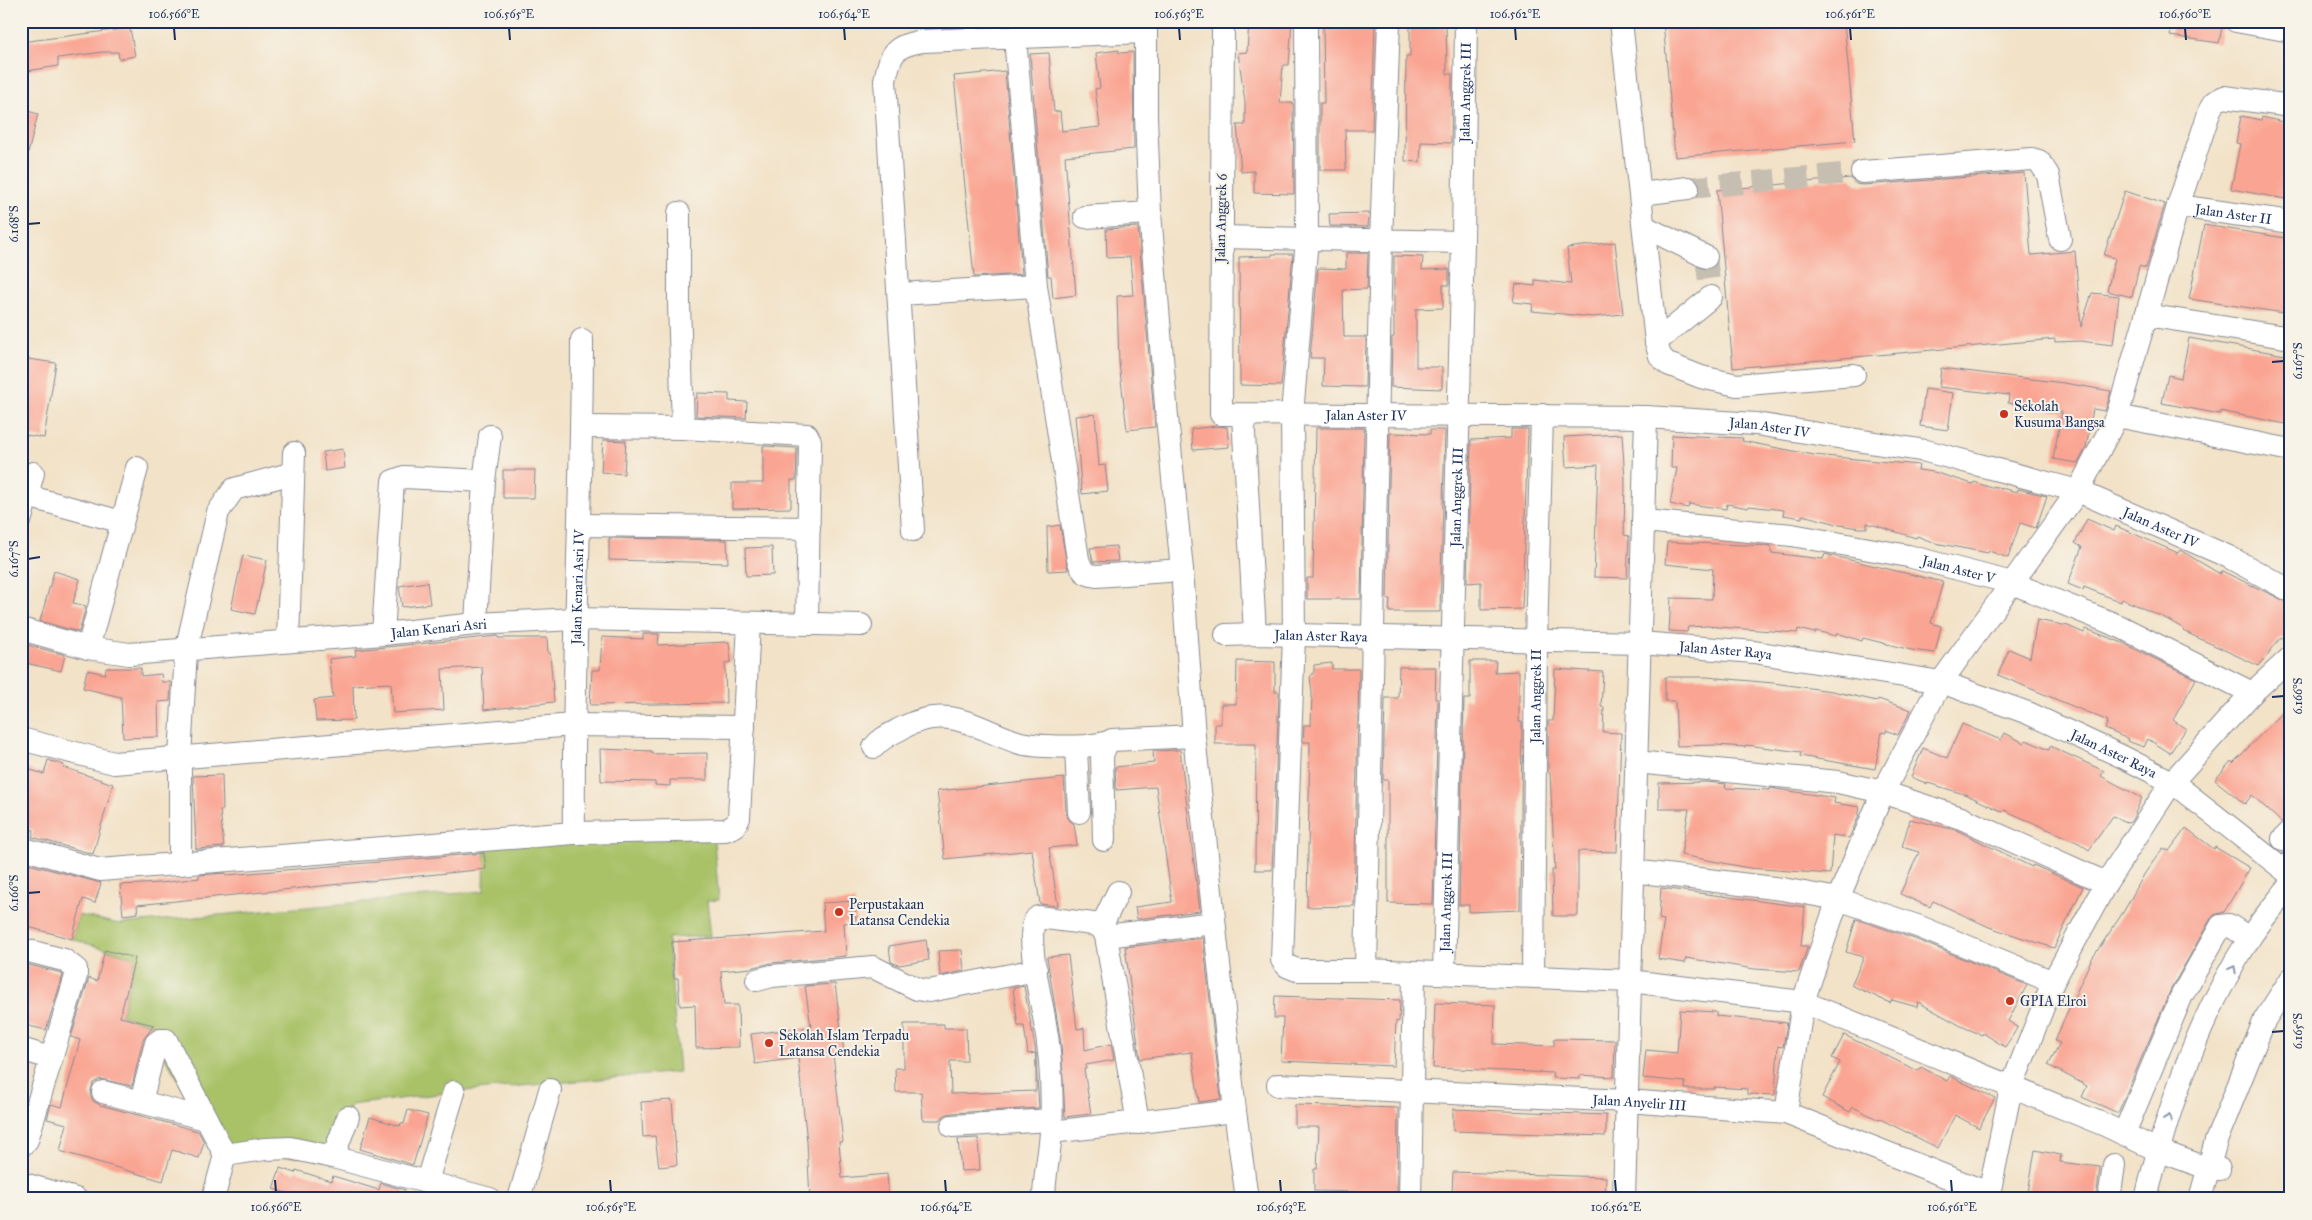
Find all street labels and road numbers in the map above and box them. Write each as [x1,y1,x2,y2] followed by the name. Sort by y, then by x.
[1456,42,1474,144] street label: Jalan Anggrek III
[1212,172,1231,265] street label: Jalan Anggrek 6
[2192,200,2273,228] street label: Jalan Aster II
[1323,406,1408,424] street label: Jalan Aster IV
[1727,414,1812,441] street label: Jalan Aster IV
[1447,447,1466,549] street label: Jalan Anggrek III
[2118,502,2203,552] street label: Jalan Aster IV
[567,528,587,647] street label: Jalan Kenari Asri IV
[1918,551,1998,587] street label: Jalan Aster V
[388,615,487,643] street label: Jalan Kenari Asri
[1272,626,1368,645] street label: Jalan Aster Raya
[1676,637,1773,663] street label: Jalan Aster Raya
[1527,649,1545,745] street label: Jalan Anggrek II
[2066,725,2160,781] street label: Jalan Aster Raya
[1436,852,1456,954] street label: Jalan Anggrek III
[1590,1091,1687,1114] street label: Jalan Anyelir III

